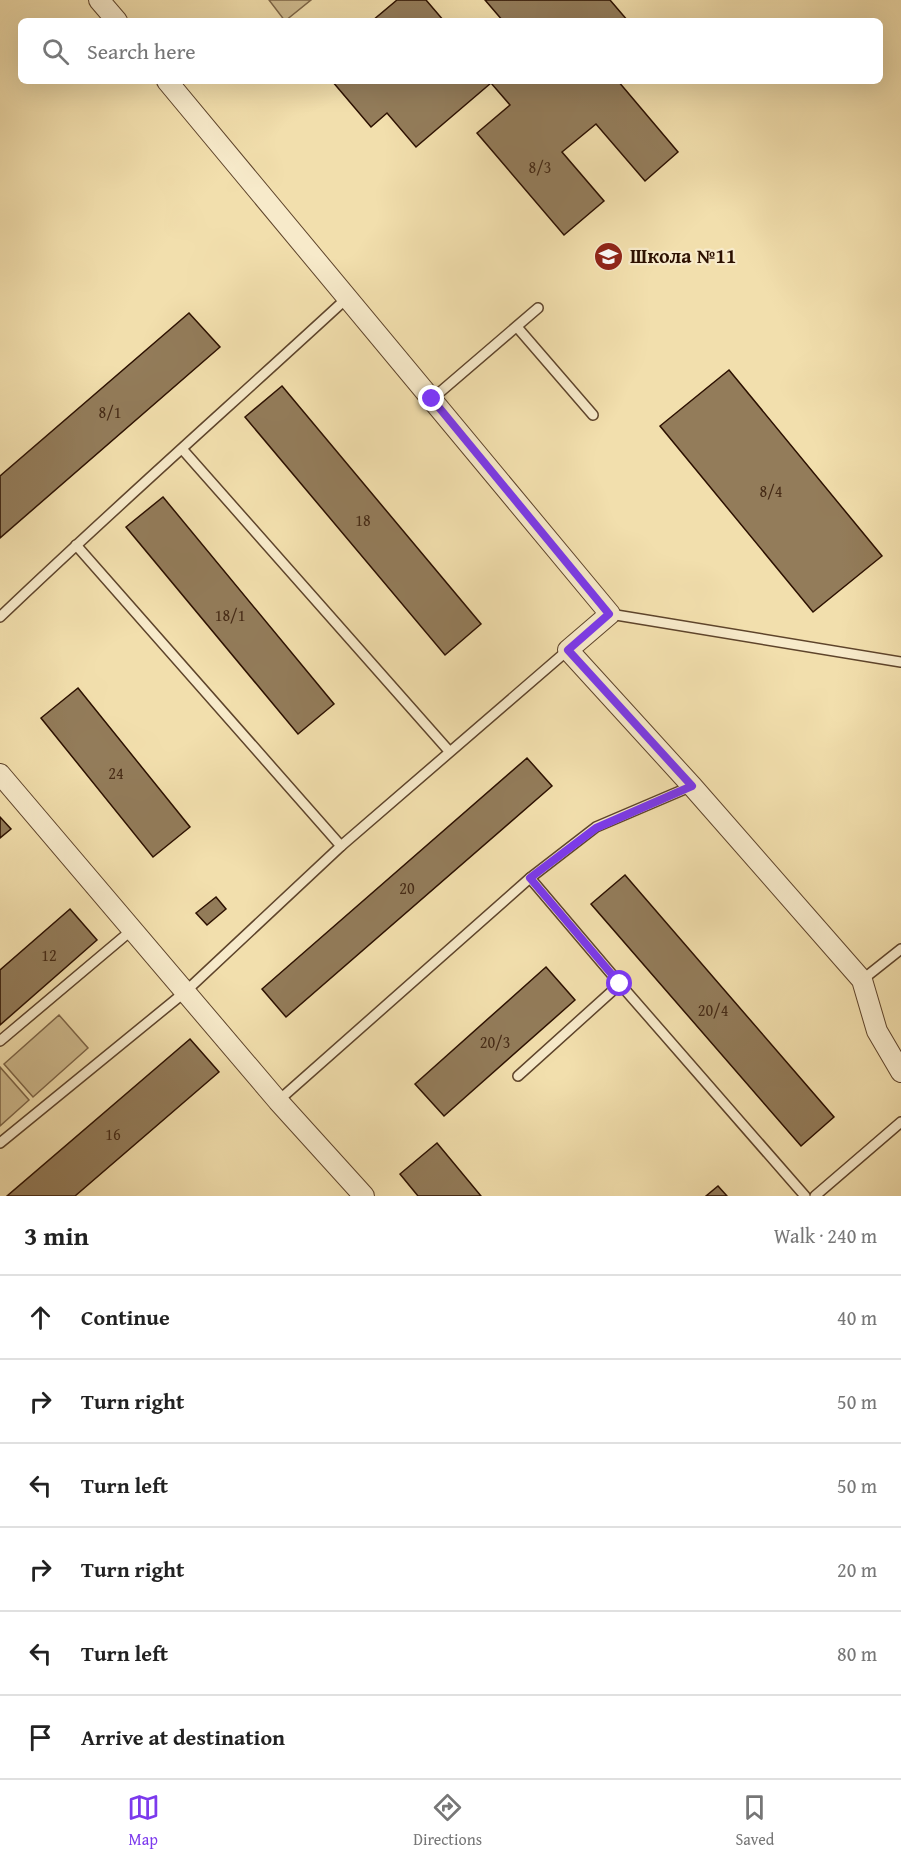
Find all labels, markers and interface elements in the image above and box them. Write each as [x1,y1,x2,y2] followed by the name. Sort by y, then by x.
[18,18,883,84] search box
[39,35,72,68] icon: search
[87,35,196,67] text: Search here
[529,155,551,179] house number: 8/3
[593,240,625,272] school or university icon: Школа №11
[630,241,736,270] place label: Школа №11
[418,385,444,411] route end
[99,400,121,424] house number: 8/1
[760,479,783,503] house number: 8/4
[355,508,371,532] house number: 18
[215,603,245,627] house number: 18/1
[108,761,124,785] house number: 24
[399,876,415,900] house number: 20
[41,943,57,967] house number: 12
[606,970,632,996] route start
[698,998,729,1022] house number: 20/4
[480,1030,510,1054] house number: 20/3
[105,1122,121,1146] house number: 16
[24,1216,89,1255] text: 3 min
[774,1221,877,1250] text: Walk · 240 m
[24,1301,57,1334] icon: ahead
[81,1301,170,1333] text: Continue
[837,1303,877,1332] text: 40 m
[24,1385,57,1418] icon: right
[81,1385,184,1417] text: Turn right
[837,1387,877,1416] text: 50 m
[24,1469,57,1502] icon: left
[81,1469,168,1501] text: Turn left
[837,1471,877,1500] text: 50 m
[24,1553,57,1586] icon: right
[81,1553,184,1585] text: Turn right
[837,1555,877,1584] text: 20 m
[24,1637,57,1670] icon: left
[81,1637,168,1669] text: Turn left
[837,1639,877,1668] text: 80 m
[24,1721,57,1754] icon: arrive
[81,1721,285,1753] text: Arrive at destination
[127,1791,160,1851] tab: Map
[413,1791,482,1851] tab: Directions
[735,1791,774,1851] tab: Saved

